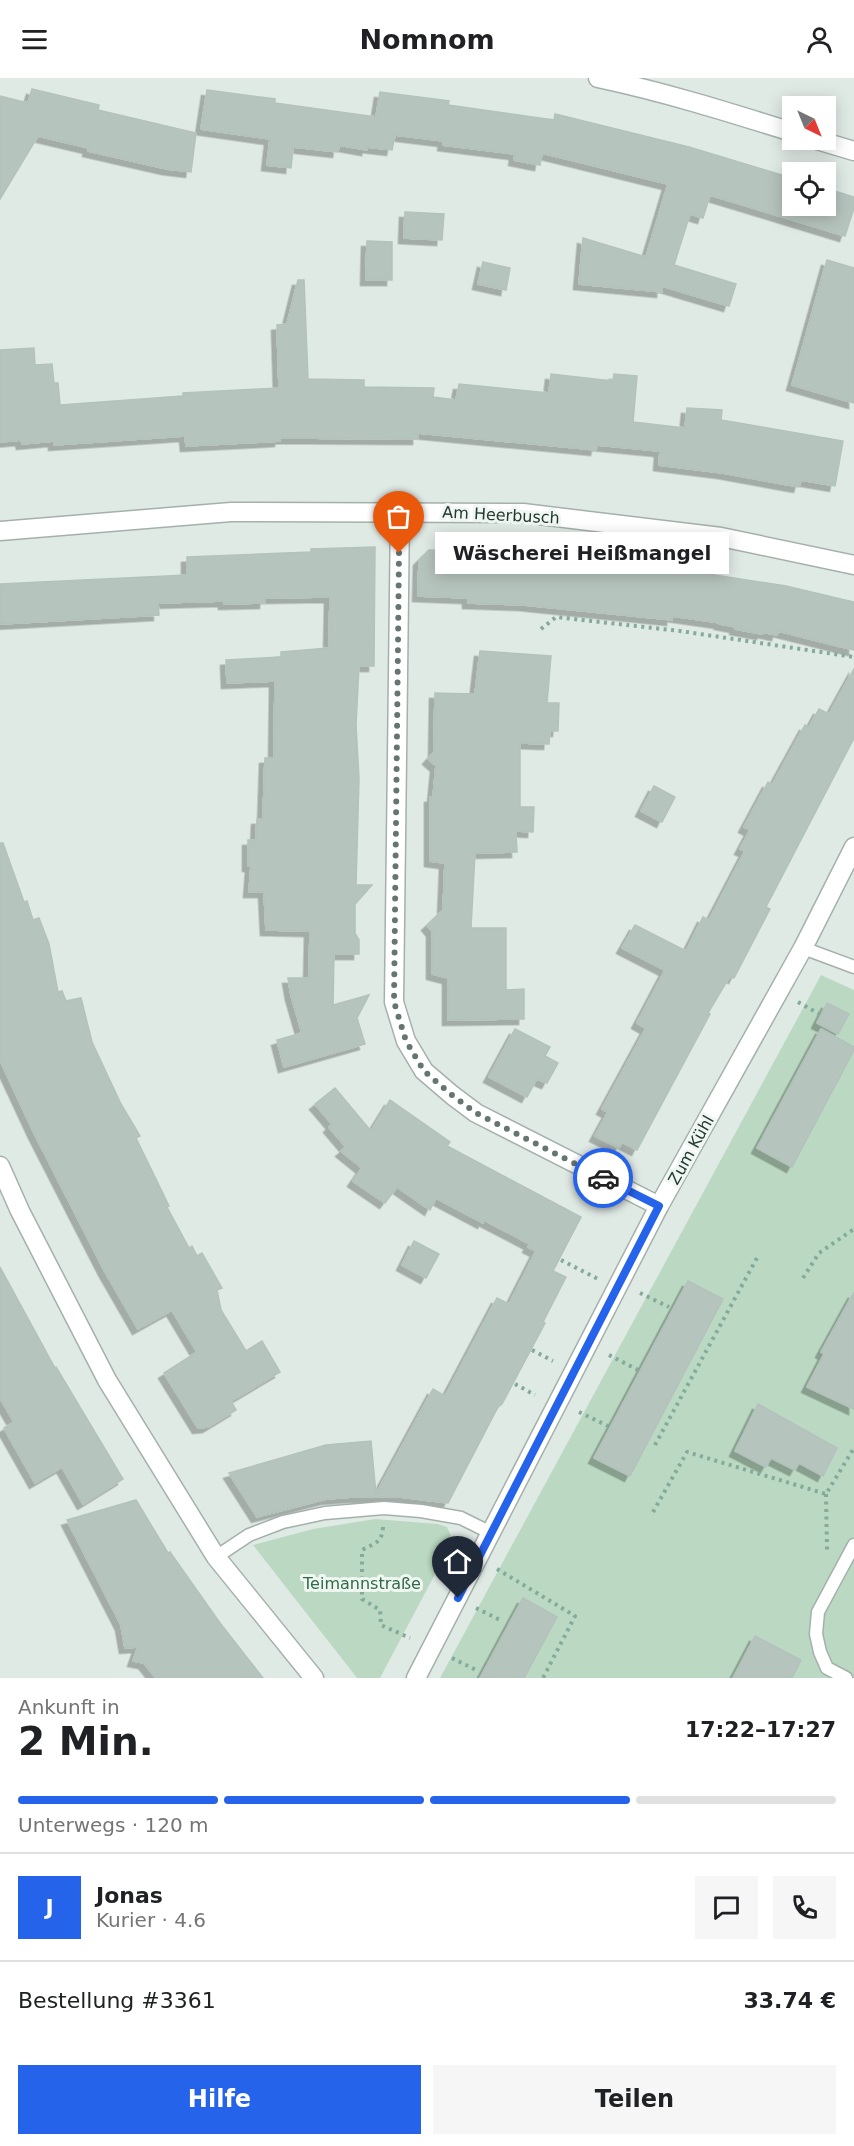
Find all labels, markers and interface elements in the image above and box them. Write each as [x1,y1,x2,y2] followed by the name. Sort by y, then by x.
[18,23,51,56] icon: menu
[803,23,836,56] icon: person
[359,24,495,55] text: Nomnom
[782,96,836,150] north arrow
[782,96,836,216] map controls
[782,162,836,216] button: locate
[373,491,424,553] pin
[382,500,415,533] icon: bag
[442,502,560,528] street label: Am Heerbusch
[435,532,729,574] callout: Wäscherei Heißmangel
[453,541,711,565] text: Wäscherei Heißmangel
[664,1112,718,1188] street label: Zum Kühl
[573,1148,633,1208] courier
[587,1162,620,1195] icon: car
[432,1536,483,1598] pin
[441,1545,474,1578] icon: home
[302,1574,421,1593] park label: Teimannstraße
[18,1695,120,1719] text: Ankunft in
[685,1717,836,1742] text: 17:22–17:27
[18,1719,153,1764] text: 2 Min.
[18,1813,209,1837] text: Unterwegs · 120 m
[695,1876,758,1939] button: chat
[773,1876,836,1939] button: phone
[96,1883,163,1908] text: Jonas
[45,1895,54,1920] text: J
[96,1908,206,1932] text: Kurier · 4.6
[18,1988,216,2013] text: Bestellung #3361
[743,1988,836,2013] text: 33.74 €
[18,2065,421,2134] button: Hilfe
[433,2065,836,2134] button: Teilen

